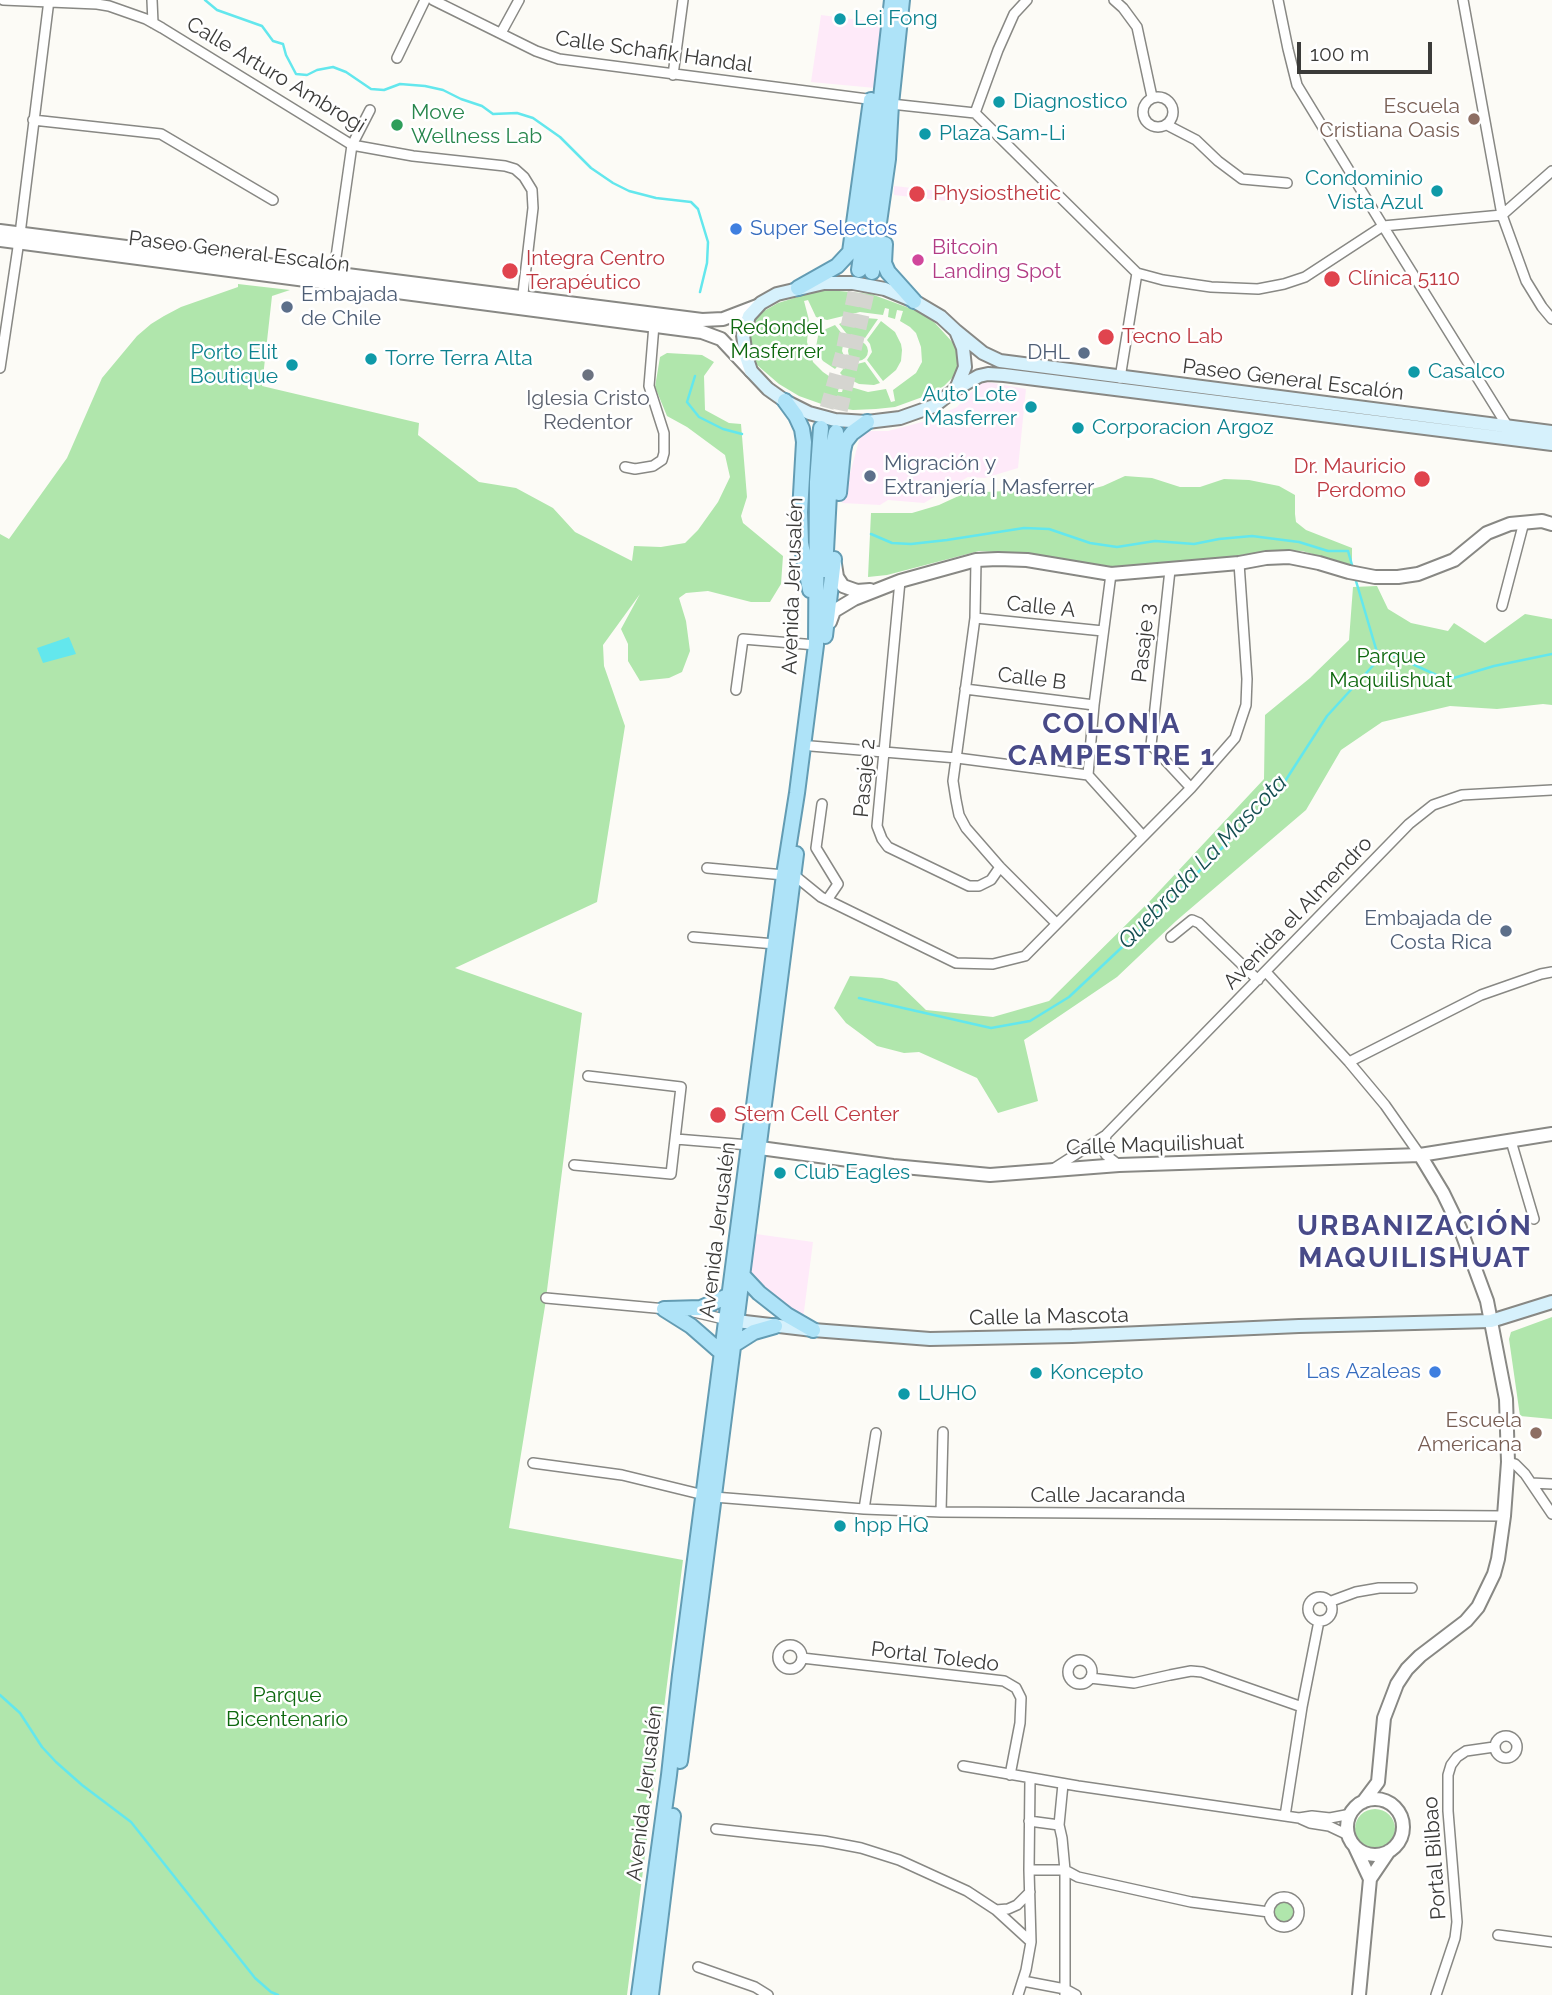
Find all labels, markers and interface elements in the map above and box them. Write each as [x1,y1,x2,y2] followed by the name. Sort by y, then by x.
[854,6,938,32] place label: Lei Fong
[832,11,848,27] marker: Lei Fong
[182,12,370,138] street label: Calle Arturo Ambrogi
[554,26,754,78] street label: Calle Schafik Handal
[1300,28,1435,72] scale bar
[1310,41,1369,66] text: 100 m
[1013,89,1127,115] place label: Diagnostico
[991,94,1007,110] marker: Diagnostico
[1319,94,1460,144] place label: Escuela Cristiana Oasis
[411,100,542,150] place label: Move Wellness Lab
[1466,111,1482,127] marker: Escuela Cristiana Oasis
[389,117,405,133] marker: Move Wellness Lab
[939,121,1066,147] place label: Plaza Sam-Li
[917,126,933,142] marker: Plaza Sam-Li
[1305,166,1423,216] place label: Condominio Vista Azul
[933,181,1061,207] place label: Physiosthetic
[1429,183,1445,199] marker: Condominio Vista Azul
[907,184,927,204] marker: Physiosthetic
[750,216,897,242] place label: Super Selectos
[728,221,744,237] marker: Super Selectos
[127,226,351,278] street label: Paseo General Escalón
[932,235,1061,285] place label: Bitcoin Landing Spot
[526,246,665,296] place label: Integra Centro Terapéutico
[910,252,926,268] marker: Bitcoin Landing Spot
[500,261,520,281] marker: Integra Centro Terapéutico
[1348,266,1460,292] place label: Clínica 5110
[1322,269,1342,289] marker: Clínica 5110
[301,282,398,332] place label: Embajada de Chile
[279,299,295,315] marker: Embajada de Chile
[730,315,824,365] park label: Redondel Masferrer
[1122,324,1223,350] place label: Tecno Lab
[1096,327,1116,347] marker: Tecno Lab
[190,340,278,390] place label: Porto Elit Boutique
[1027,340,1070,366] place label: DHL
[1076,345,1092,361] marker: DHL
[385,346,533,372] place label: Torre Terra Alta
[363,351,379,367] marker: Torre Terra Alta
[1181,354,1405,406] street label: Paseo General Escalón
[284,357,300,373] marker: Porto Elit Boutique
[1428,359,1505,385] place label: Casalco
[1406,364,1422,380] marker: Casalco
[580,367,596,383] marker: Iglesia Cristo Redentor
[922,382,1017,432] place label: Auto Lote Masferrer
[526,386,650,436] place label: Iglesia Cristo Redentor
[1023,399,1039,415] marker: Auto Lote Masferrer
[1092,415,1274,441] place label: Corporacion Argoz
[1070,420,1086,436] marker: Corporacion Argoz
[884,451,1094,501] place label: Migración y Extranjería | Masferrer
[1294,454,1406,504] place label: Dr. Mauricio Perdomo
[862,468,878,484] marker: Migración y Extranjería | Masferrer
[1412,469,1432,489] marker: Dr. Mauricio Perdomo
[777,497,809,675] street label: Avenida Jerusalén
[1005,591,1077,623] street label: Calle A
[1127,602,1161,684] street label: Pasaje 3
[1329,644,1453,694] park label: Parque Maquilishuat
[996,662,1068,696] street label: Calle B
[1009,708,1215,774] district label: COLONIA CAMPESTRE 1
[849,737,881,819] street label: Pasaje 2
[1113,769,1293,955] water label: Quebrada La Mascota
[1218,831,1378,995] street label: Avenida el Almendro
[1364,906,1492,956] place label: Embajada de Costa Rica
[1498,923,1514,939] marker: Embajada de Costa Rica
[734,1102,899,1128] place label: Stem Cell Center
[708,1105,728,1125] marker: Stem Cell Center
[1065,1129,1245,1161] street label: Calle Maquilishuat
[695,1140,741,1320] street label: Avenida Jerusalén
[794,1160,910,1186] place label: Club Eagles
[772,1165,788,1181] marker: Club Eagles
[1299,1210,1531,1276] district label: URBANIZACIÓN MAQUILISHUAT
[969,1303,1129,1331] street label: Calle la Mascota
[1306,1359,1421,1385] place label: Las Azaleas
[1050,1360,1143,1386] place label: Koncepto
[1427,1364,1443,1380] marker: Las Azaleas
[1028,1365,1044,1381] marker: Koncepto
[918,1381,977,1407] place label: LUHO
[896,1386,912,1402] marker: LUHO
[1418,1408,1522,1458] place label: Escuela Americana
[1528,1425,1544,1441] marker: Escuela Americana
[1031,1483,1185,1509] street label: Calle Jacaranda
[854,1513,929,1539] place label: hpp HQ
[832,1518,848,1534] marker: hpp HQ
[870,1637,1000,1677] street label: Portal Toledo
[226,1683,348,1733] park label: Parque Bicentenario
[622,1703,668,1883] street label: Avenida Jerusalén
[1418,1796,1452,1920] street label: Portal Bilbao

